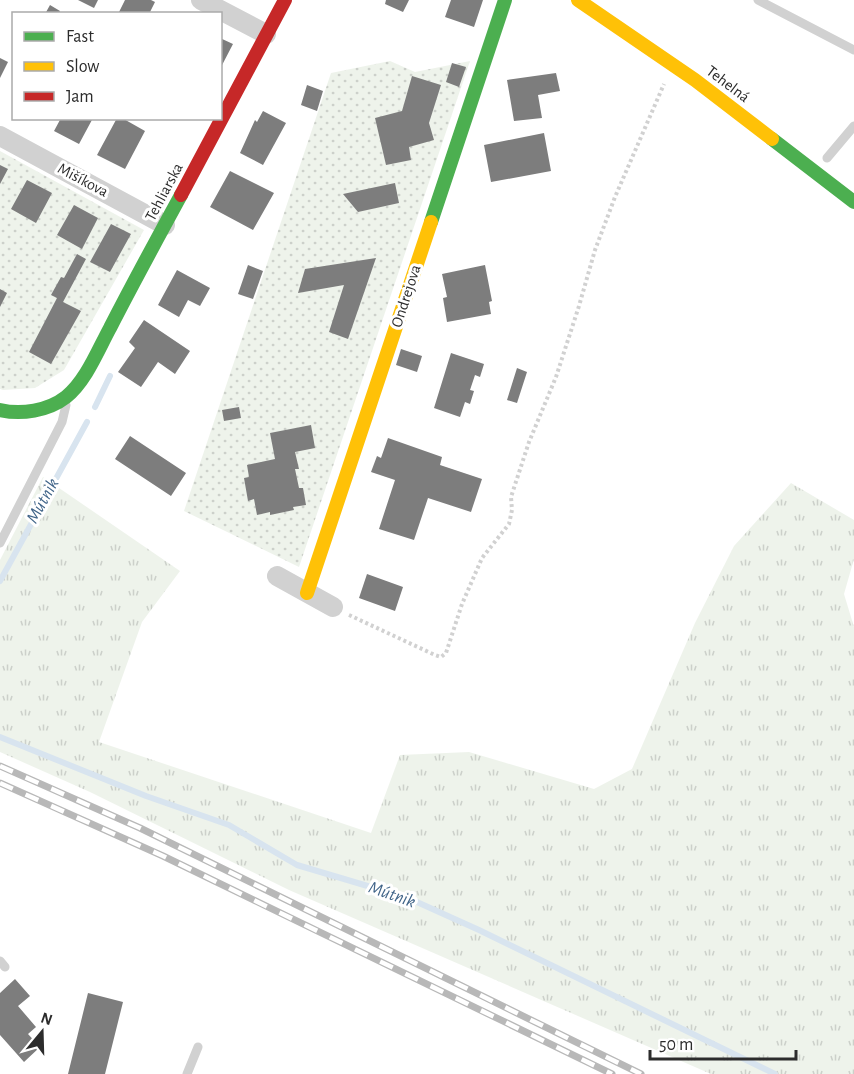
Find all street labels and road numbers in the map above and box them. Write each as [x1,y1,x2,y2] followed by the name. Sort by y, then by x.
[703,63,753,105] street label: Tehelná
[55,160,111,200] street label: Mišíkova
[142,160,186,224] street label: Tehliarska
[388,263,425,330] street label: Ondrejova

